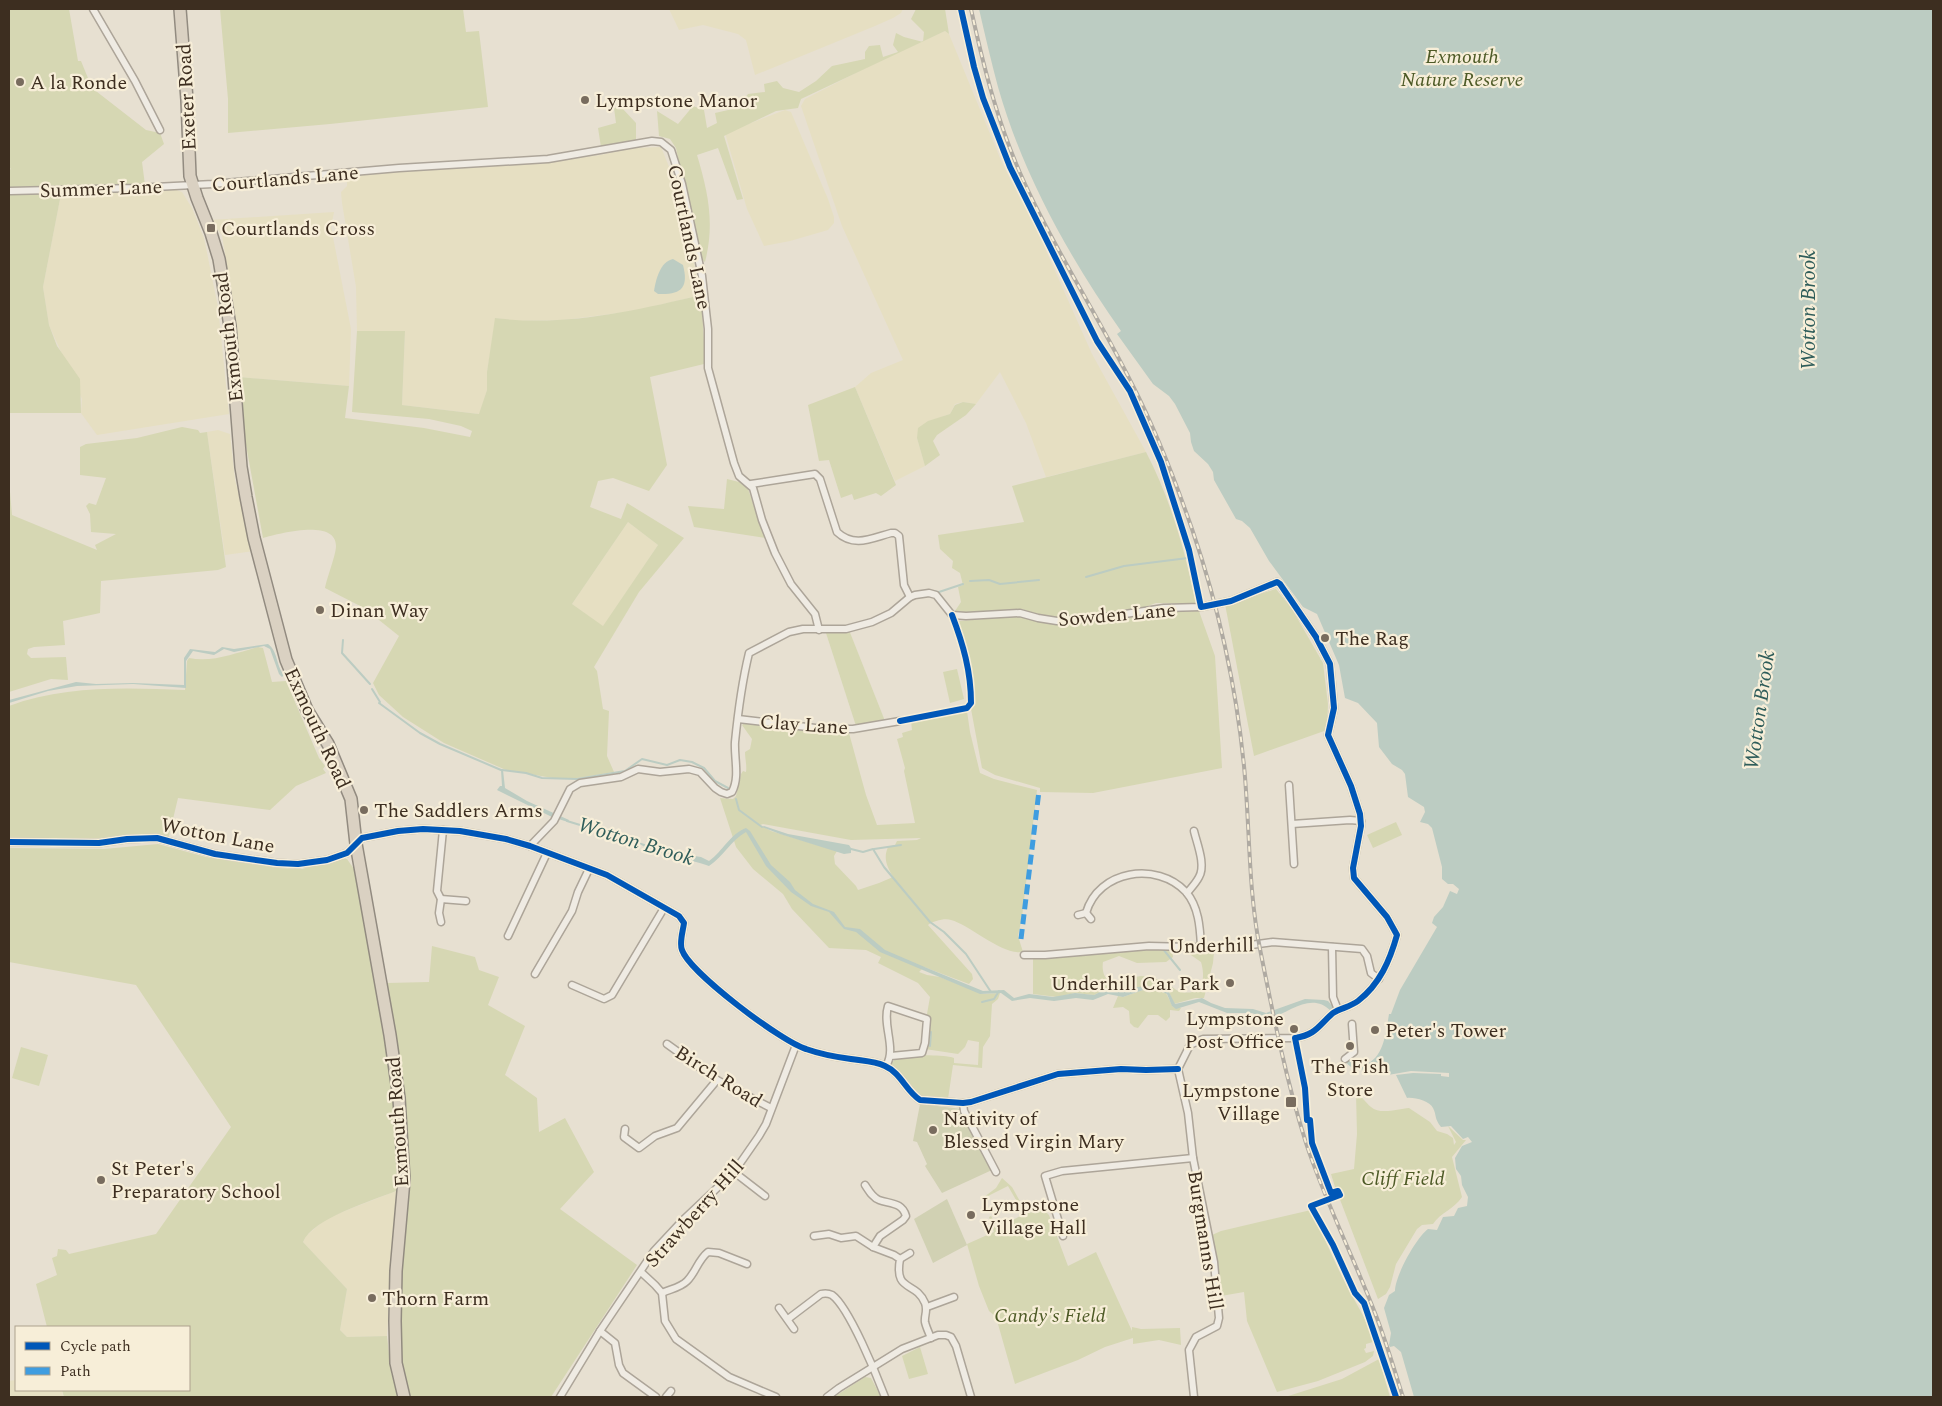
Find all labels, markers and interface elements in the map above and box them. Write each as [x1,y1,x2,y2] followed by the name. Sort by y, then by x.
[1401,42,1524,95] park label: Exmouth Nature Reserve
[169,43,205,151] street label: Exeter Road
[30,68,127,98] place label: A la Ronde
[14,76,26,88] marker: A la Ronde
[595,86,758,116] place label: Lympstone Manor
[579,94,591,106] marker: Lympstone Manor
[210,158,360,200] street label: Courtlands Lane
[659,162,719,312] street label: Courtlands Lane
[39,172,163,206] street label: Summer Lane
[221,214,375,244] place label: Courtlands Cross
[205,222,217,234] marker: Courtlands Cross
[1793,250,1825,370] water label: Wotton Brook
[206,270,252,404] street label: Exmouth Road
[1057,595,1177,635] street label: Sowden Lane
[330,596,430,626] place label: Dinan Way
[314,604,326,616] marker: Dinan Way
[1335,624,1409,654] place label: The Rag
[1319,632,1331,644] marker: The Rag
[1736,648,1784,772] water label: Wotton Brook
[276,663,358,794] street label: Exmouth Road
[759,707,849,743] street label: Clay Lane
[374,796,543,826] place label: The Saddlers Arms
[358,804,370,816] marker: The Saddlers Arms
[574,809,698,875] water label: Wotton Brook
[158,810,277,862] street label: Wotton Lane
[1168,930,1254,962] street label: Underhill
[1051,969,1220,999] place label: Underhill Car Park
[1224,977,1236,989] marker: Underhill Car Park
[1185,1004,1284,1057] place label: Lympstone Post Office
[1385,1016,1506,1046] place label: Peter's Tower
[1288,1023,1300,1035] marker: Lympstone Post Office
[1369,1024,1381,1036] marker: Peter's Tower
[669,1038,768,1116] street label: Birch Road
[1344,1040,1356,1052] marker: The Fish Store
[1311,1052,1389,1105] place label: The Fish Store
[378,1056,418,1188] street label: Exmouth Road
[1182,1076,1280,1129] place label: Lympstone Village
[1284,1095,1298,1109] marker: Lympstone Village
[943,1104,1125,1157] place label: Nativity of Blessed Virgin Mary
[927,1124,939,1136] marker: Nativity of Blessed Virgin Mary
[638,1153,752,1275] street label: Strawberry Hill
[111,1154,281,1207] place label: St Peter's Preparatory School
[1361,1164,1445,1194] park label: Cliff Field
[1179,1168,1231,1312] street label: Burgmanns Hill
[95,1174,107,1186] marker: St Peter's Preparatory School
[981,1190,1087,1243] place label: Lympstone Village Hall
[965,1209,977,1221] marker: Lympstone Village Hall
[382,1284,489,1314] place label: Thorn Farm
[366,1292,378,1304] marker: Thorn Farm
[994,1301,1106,1331] park label: Candy's Field
[15,1326,190,1391] legend
[60,1335,131,1358] text: Cycle path
[60,1360,91,1383] text: Path

